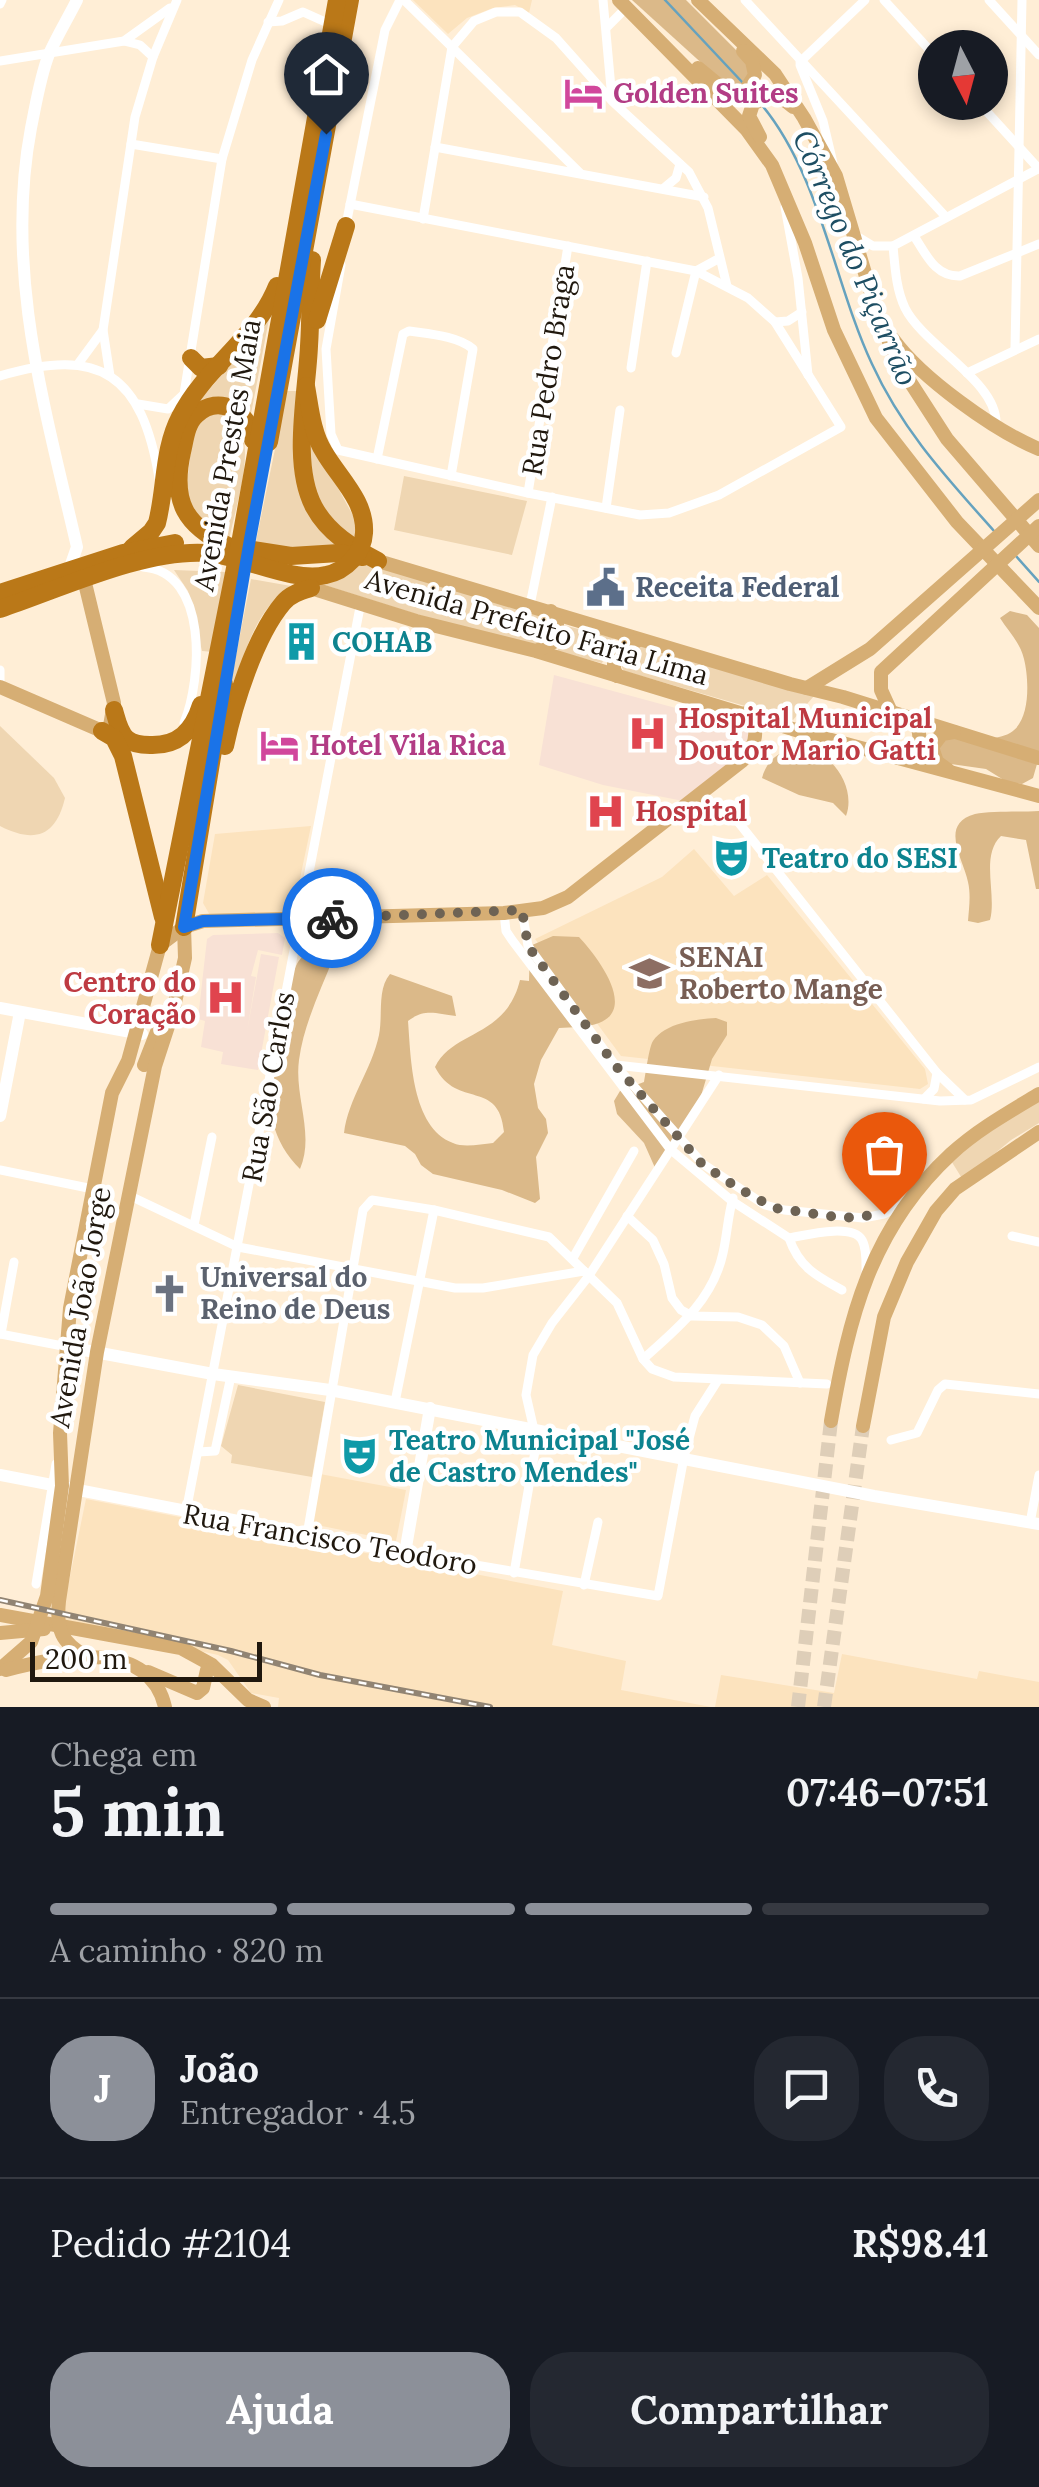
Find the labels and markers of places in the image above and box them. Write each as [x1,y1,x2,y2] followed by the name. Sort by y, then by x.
[284,32,369,135] pin
[562,72,604,114] hotel icon: Golden Suites
[613,75,799,111] place label: Golden Suites
[584,566,626,608] public building icon: Receita Federal
[635,569,840,605] place label: Receita Federal
[281,621,323,663] building icon: COHAB
[332,624,432,660] place label: COHAB
[678,700,936,768] place label: Hospital Municipal Doutor Mario Gatti
[627,713,669,755] hospital icon: Hospital Municipal Doutor Mario Gatti
[258,724,300,766] hotel icon: Hotel Vila Rica
[309,727,506,763] place label: Hotel Vila Rica
[584,790,626,832] hospital icon: Hospital
[635,793,747,829] place label: Hospital
[711,837,753,879] theatre icon: Teatro do SESI
[762,840,958,876] place label: Teatro do SESI
[679,939,883,1007] place label: SENAI Roberto Mange
[628,952,670,994] school or university icon: SENAI Roberto Mange
[63,964,196,1032] place label: Centro do Coração
[205,977,247,1019] hospital icon: Centro do Coração
[842,1112,927,1215] pin
[200,1259,390,1327] place label: Universal do Reino de Deus
[149,1272,191,1314] church icon: Universal do Reino de Deus
[389,1422,690,1490] place label: Teatro Municipal "José de Castro Mendes"
[338,1435,380,1477] theatre icon: Teatro Municipal "José de Castro Mendes"

